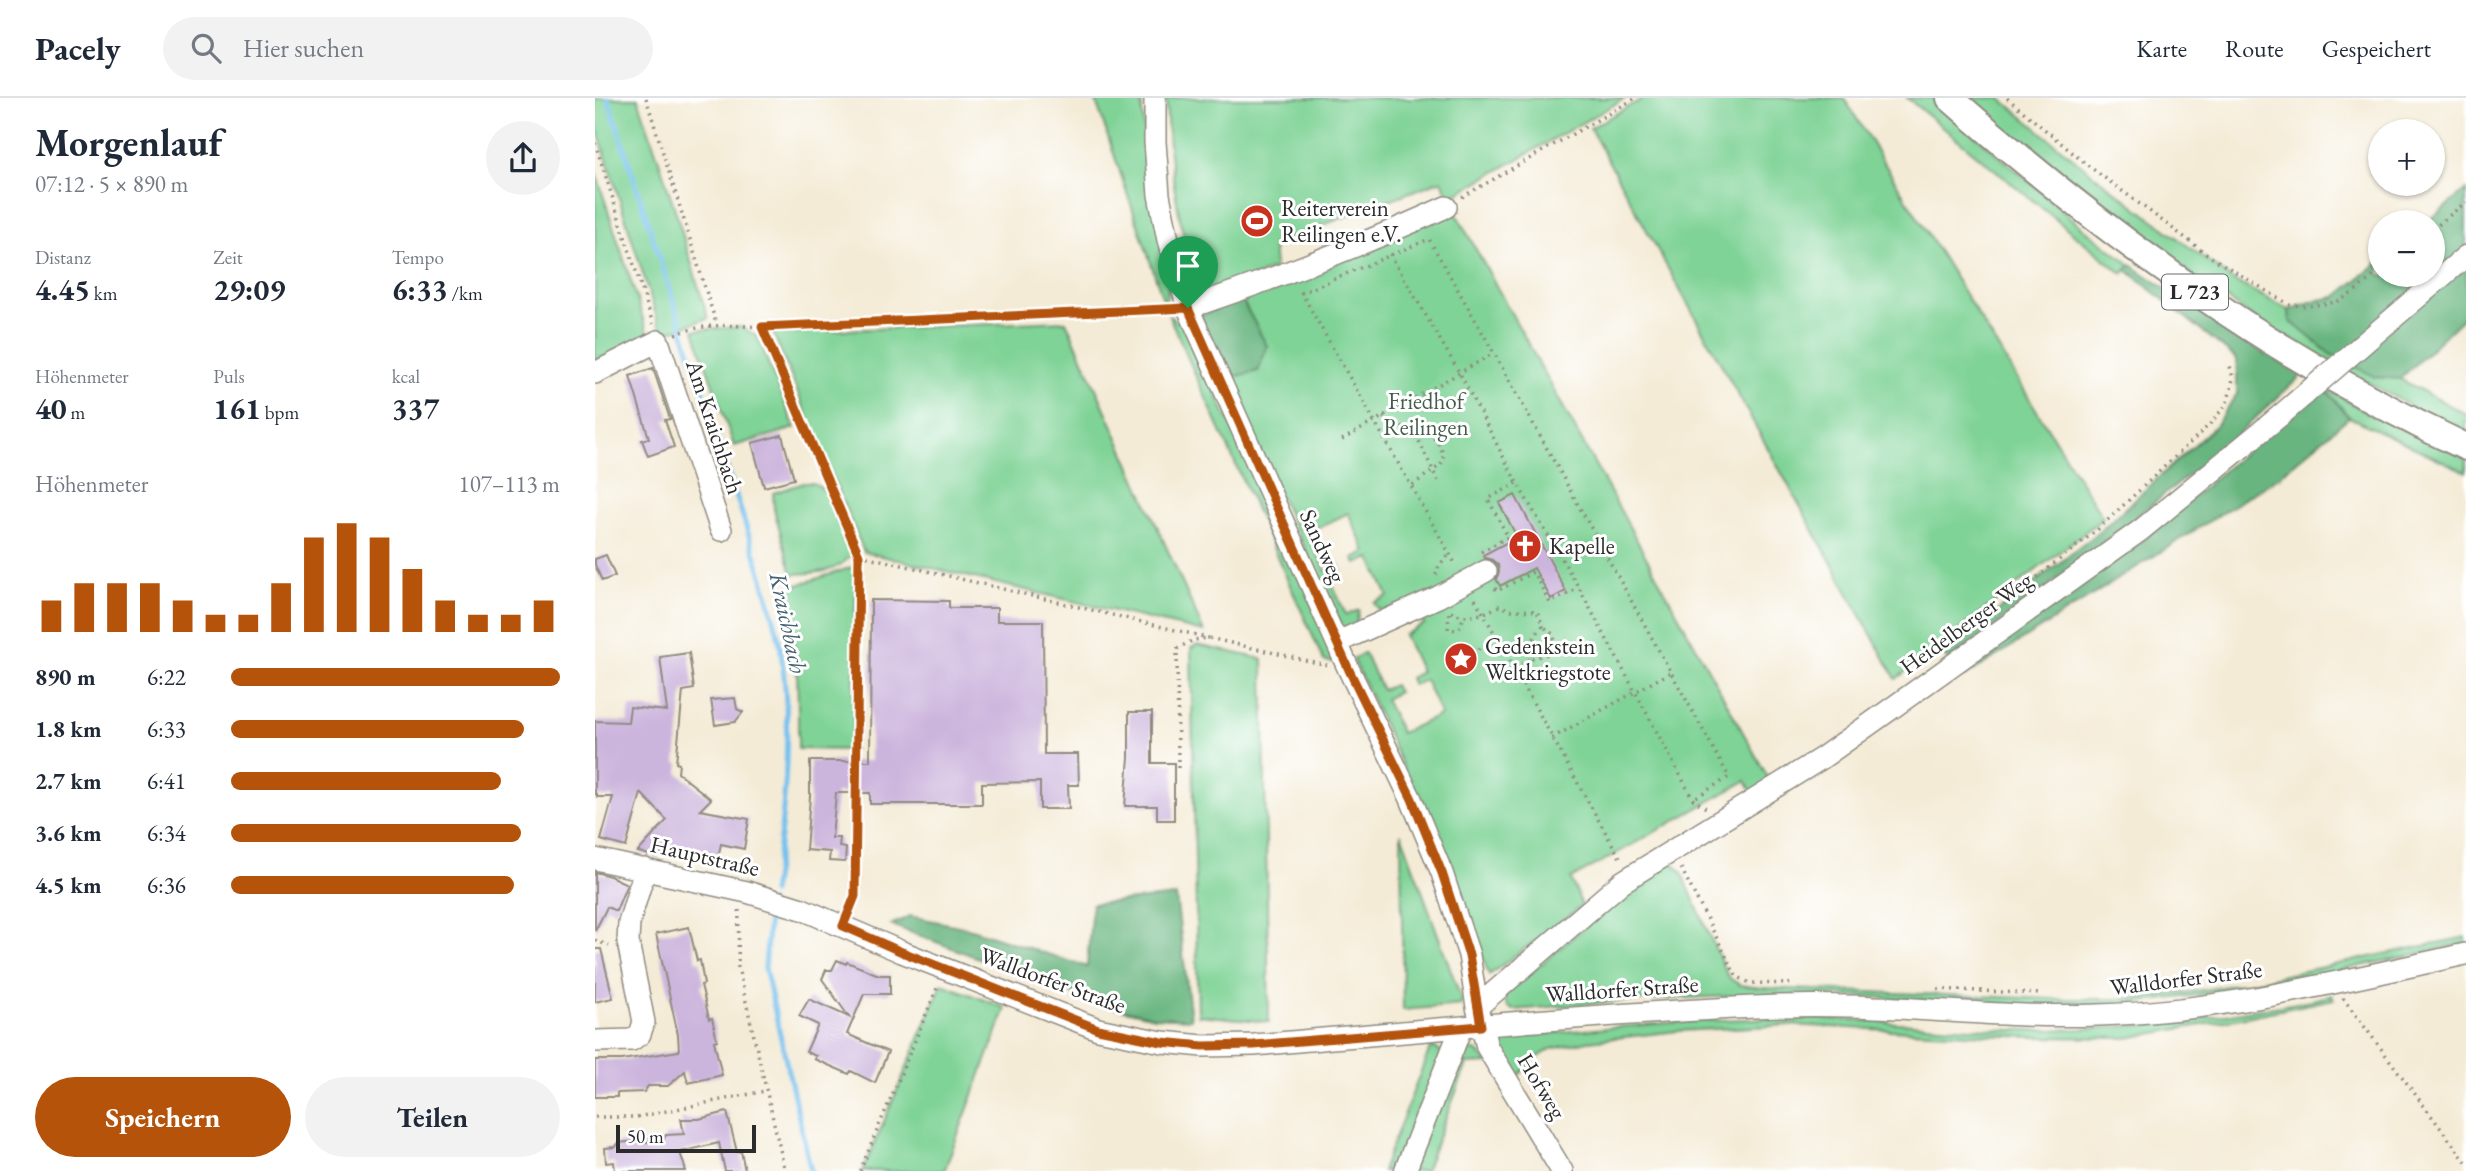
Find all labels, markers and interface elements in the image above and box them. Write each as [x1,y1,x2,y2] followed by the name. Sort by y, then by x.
[163,17,653,80] search box
[35,27,121,70] text: Pacely
[187,29,225,67] icon: search
[243,31,364,65] text: Hier suchen
[2136,33,2187,64] text: Karte
[2225,33,2284,64] text: Route
[2322,33,2431,64] text: Gespeichert
[35,118,222,167] text: Morgenlauf
[2368,119,2445,287] map controls
[2368,119,2445,196] button: +
[486,121,560,195] button: share
[35,169,188,199] text: 07:12 · 5 × 890 m
[1281,193,1401,249] place label: Reiterverein Reilingen e.V.
[1238,202,1276,240] sports icon: Reiterverein Reilingen e.V.
[2368,210,2445,287] button: −
[1158,236,1218,308] pin
[35,245,91,270] text: Distanz
[213,245,243,270] text: Zeit
[392,245,444,270] text: Tempo
[1169,247,1207,285] icon: arrive
[35,270,90,309] text: 4.45
[213,270,285,309] text: 29:09
[392,270,448,309] text: 6:33
[2162,274,2228,310] road number: L 723
[90,281,118,306] text: km
[448,281,483,306] text: /km
[679,355,751,498] street label: Am Kraichbach
[35,364,129,389] text: Höhenmeter
[213,364,245,389] text: Puls
[392,364,420,389] text: kcal
[1383,386,1469,442] park label: Friedhof Reilingen
[35,389,67,428] text: 40
[213,389,261,428] text: 161
[392,389,439,428] text: 337
[67,400,85,425] text: m
[261,400,299,425] text: bpm
[35,469,148,499] text: Höhenmeter
[459,469,560,499] text: 107–113 m
[1293,504,1353,588] street label: Sandweg
[1506,527,1544,565] church icon: Kapelle
[1549,531,1615,561] place label: Kapelle
[1894,564,2039,681] street label: Heidelberger Weg
[762,569,814,677] water label: Kraichbach
[1485,631,1611,687] place label: Gedenkstein Weltkriegstote
[1442,640,1480,678] place icon: Gedenkstein Weltkriegstote
[35,662,96,692] text: 890 m
[147,662,186,692] text: 6:22
[35,714,102,744] text: 1.8 km
[147,714,186,744] text: 6:33
[35,766,102,796] text: 2.7 km
[147,766,186,796] text: 6:41
[35,818,102,848] text: 3.6 km
[147,818,186,848] text: 6:34
[647,829,763,883] street label: Hauptstraße
[35,870,102,900] text: 4.5 km
[147,870,186,900] text: 6:36
[976,940,1130,1020] street label: Walldorfer Straße
[2108,954,2264,1002] street label: Walldorfer Straße
[1545,969,1699,1009] street label: Walldorfer Straße
[1511,1048,1574,1125] street label: Hofweg
[35,1077,291,1157] button: Speichern
[305,1077,560,1157] button: Teilen
[616,1122,756,1154] scale bar
[627,1124,664,1149] text: 50 m

